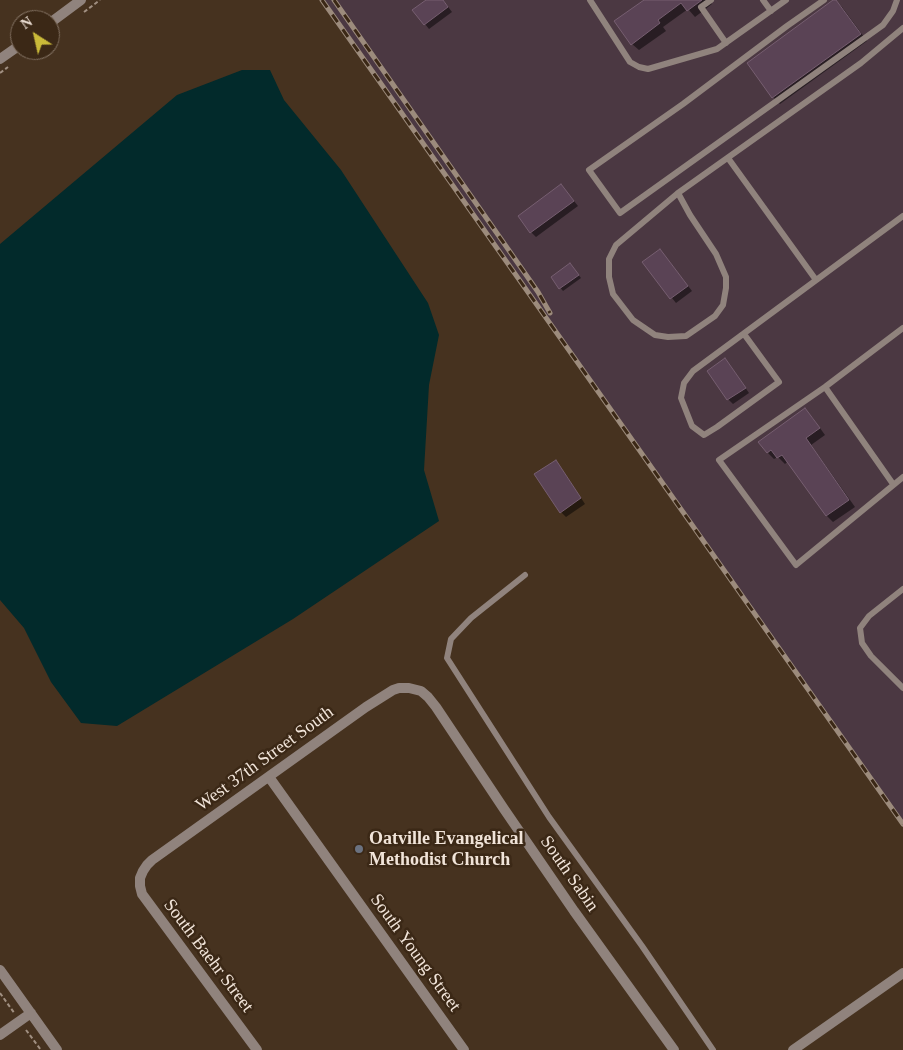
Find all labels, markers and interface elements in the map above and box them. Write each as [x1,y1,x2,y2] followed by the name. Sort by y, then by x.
[10,10,60,60] north arrow
[18,14,35,32] text: N
[192,702,338,816] street label: West 37th Street South
[369,828,523,871] place label: Oatville Evangelical Methodist Church
[535,832,603,916] street label: South Sabin
[353,843,365,855] marker: Oatville Evangelical Methodist Church
[365,890,465,1016] street label: South Young Street
[158,895,258,1017] street label: South Baehr Street

